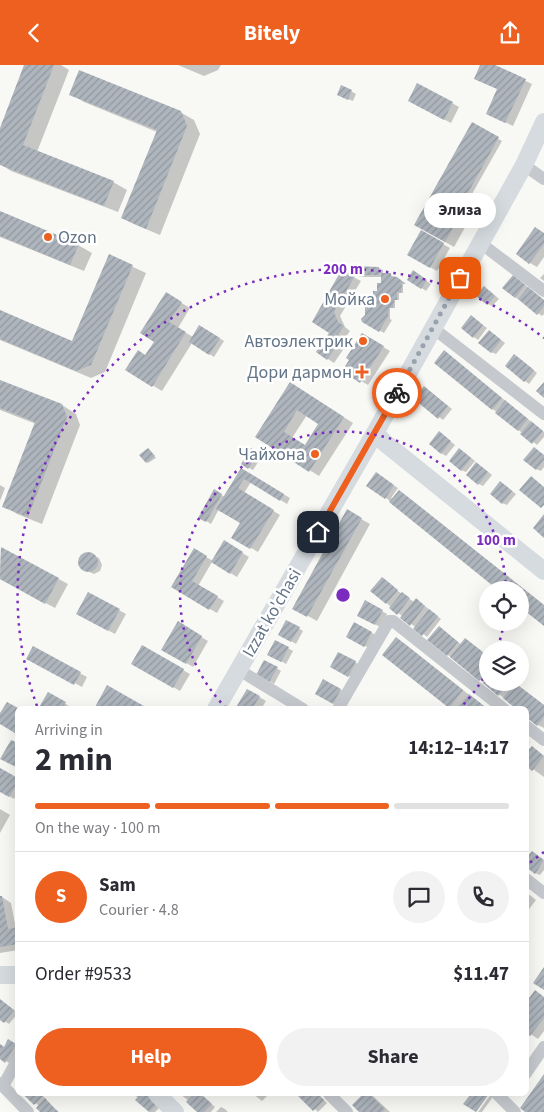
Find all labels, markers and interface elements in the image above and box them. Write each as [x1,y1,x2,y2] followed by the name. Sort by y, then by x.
[244,17,300,49] text: Bitely
[20,19,48,47] icon: back
[496,19,524,47] icon: share
[424,193,496,228] callout: Элиза
[438,199,482,221] text: Элиза
[58,225,97,250] place label: Ozon
[42,231,54,243] marker: Ozon
[439,257,481,299] pin
[323,259,363,280] text: 200 m
[446,264,474,292] icon: bag
[324,287,375,312] place label: Мойка
[379,293,391,305] marker: Мойка
[244,329,353,354] place label: Автоэлектрик
[357,335,369,347] marker: Автоэлектрик
[247,360,352,385] place label: Дори дармон
[356,366,368,378] marker: Дори дармон
[372,368,422,418] courier
[383,379,411,407] icon: bike
[238,442,305,467] place label: Чайхона
[309,448,321,460] marker: Чайхона
[297,511,339,553] pin
[304,518,332,546] icon: home
[476,530,516,551] text: 100 m
[236,564,308,662] street label: Izzat ko'chasi
[479,581,529,691] map controls
[479,581,529,631] button: locate
[334,586,352,604] centre of rings
[479,641,529,691] button: layers
[35,719,103,741] text: Arriving in
[408,735,509,762] text: 14:12–14:17
[35,737,113,783] text: 2 min
[35,817,160,839] text: On the way · 100 m
[393,871,445,923] button: chat
[457,871,509,923] button: phone
[99,872,136,899] text: Sam
[56,883,66,910] text: S
[99,899,179,921] text: Courier · 4.8
[35,961,132,988] text: Order #9533
[453,961,509,988] text: $11.47
[35,1028,267,1086] button: Help
[277,1028,509,1086] button: Share

